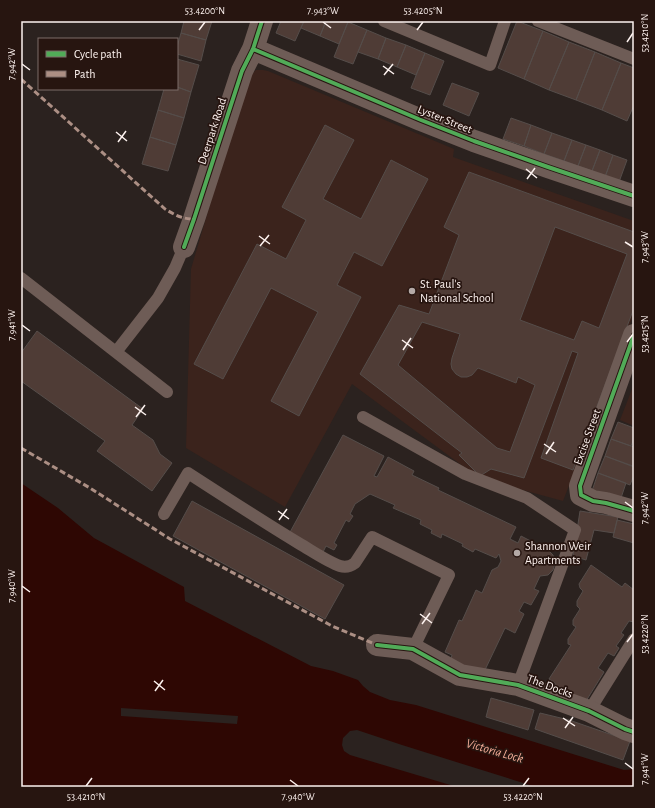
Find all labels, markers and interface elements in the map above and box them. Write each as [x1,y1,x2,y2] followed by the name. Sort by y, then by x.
[185,6,225,16] text: 53.4200°N
[307,6,339,16] text: 7.943°W
[403,6,443,16] text: 53.4205°N
[640,14,650,52] text: 53.4210°N
[38,38,178,90] legend
[7,48,17,80] text: 7.942°W
[74,48,122,61] text: Cycle path
[74,68,96,80] text: Path
[196,96,228,166] street label: Deerpark Road
[416,103,474,136] street label: Lyster Street
[640,231,650,263] text: 7.943°W
[420,278,494,304] place label: St. Paul's National School
[407,286,417,296] marker: St. Paul's National School
[7,309,17,341] text: 7.941°W
[640,315,650,353] text: 53.4215°N
[571,407,603,467] street label: Excise Street
[640,492,650,524] text: 7.942°W
[525,540,591,566] place label: Shannon Weir Apartments
[512,548,522,558] marker: Shannon Weir Apartments
[7,569,17,603] text: 7.940°W
[640,614,650,654] text: 53.4220°N
[526,672,574,700] street label: The Docks
[464,737,525,766] water label: Victoria Lock
[640,753,650,785] text: 7.941°W
[67,792,105,802] text: 53.4210°N
[281,792,315,802] text: 7.940°W
[503,792,543,802] text: 53.4220°N

